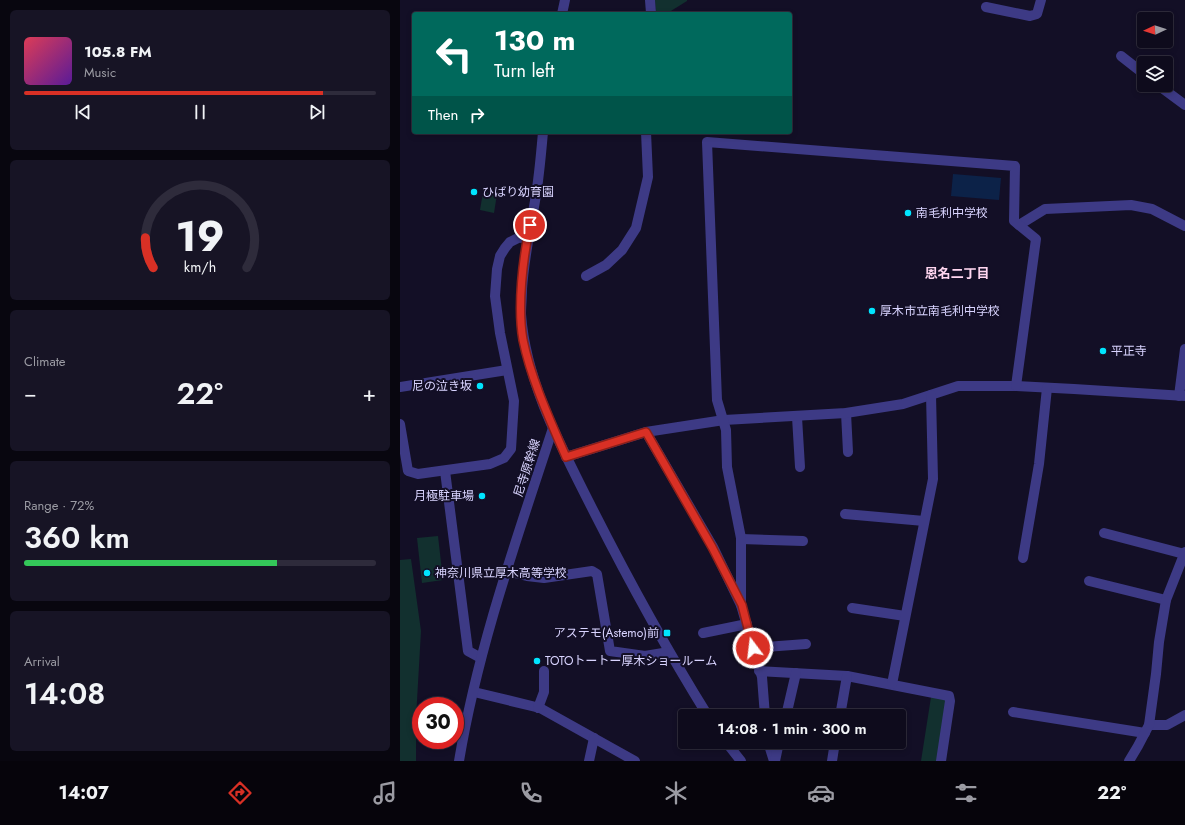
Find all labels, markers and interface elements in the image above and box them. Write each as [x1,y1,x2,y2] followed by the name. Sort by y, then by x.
[1137,12,1173,48] north arrow
[1137,12,1173,92] map controls
[494,20,576,61] text: 130 m
[428,28,480,80] icon: left
[84,41,152,63] text: 105.8 FM
[1137,56,1173,92] button: layers
[494,58,554,84] text: Turn left
[84,63,116,82] text: Music
[72,101,94,123] icon: previous
[189,101,211,123] icon: pause
[306,101,328,123] icon: next
[428,104,458,126] text: Then
[466,104,488,126] icon: right
[482,183,554,201] place label: ひばり幼育園
[469,187,479,197] marker: ひばり幼育園
[916,204,988,222] place label: 南毛利中学校
[176,206,224,267] text: 19
[513,208,547,242] pin
[903,208,913,218] marker: 南毛利中学校
[519,214,541,236] icon: arrive
[184,257,216,277] text: km/h
[924,264,990,283] district label: 恩名二丁目
[880,302,1000,320] place label: 厚木市立南毛利中学校
[867,306,877,316] marker: 厚木市立南毛利中学校
[1111,342,1147,360] place label: 平正寺
[1098,346,1108,356] marker: 平正寺
[24,352,65,371] text: Climate
[176,372,223,415] text: 22°
[24,377,37,409] text: −
[362,377,376,409] text: +
[412,377,472,395] place label: 尼の泣き坂
[475,381,485,391] marker: 尼の泣き坂
[509,437,545,499] street label: 尼寺原幹線
[414,487,474,505] place label: 月極駐車場
[477,491,487,501] marker: 月極駐車場
[24,496,94,515] text: Range · 72%
[24,516,130,559] text: 360 km
[435,564,567,582] place label: 神奈川県立厚木高等学校
[422,568,432,578] marker: 神奈川県立厚木高等学校
[554,624,659,642] place label: アステモ(Astemo)前
[732,627,774,669] position arrow
[662,628,672,638] marker: アステモ(Astemo)前
[24,652,60,671] text: Arrival
[545,652,717,670] place label: TOTOトートー厚木ショールーム
[532,656,542,666] marker: TOTOトートー厚木ショールーム
[24,672,105,715] text: 14:08
[412,697,464,749] speed limit sign: 30
[717,718,867,740] text: 14:08 · 1 min · 300 m
[226,779,254,807] icon: directions
[371,779,399,807] icon: music
[517,779,545,807] icon: phone
[662,779,690,807] icon: climate
[807,779,835,807] icon: car
[952,779,980,807] icon: filters
[59,780,109,806] text: 14:07
[1097,780,1126,806] text: 22°

